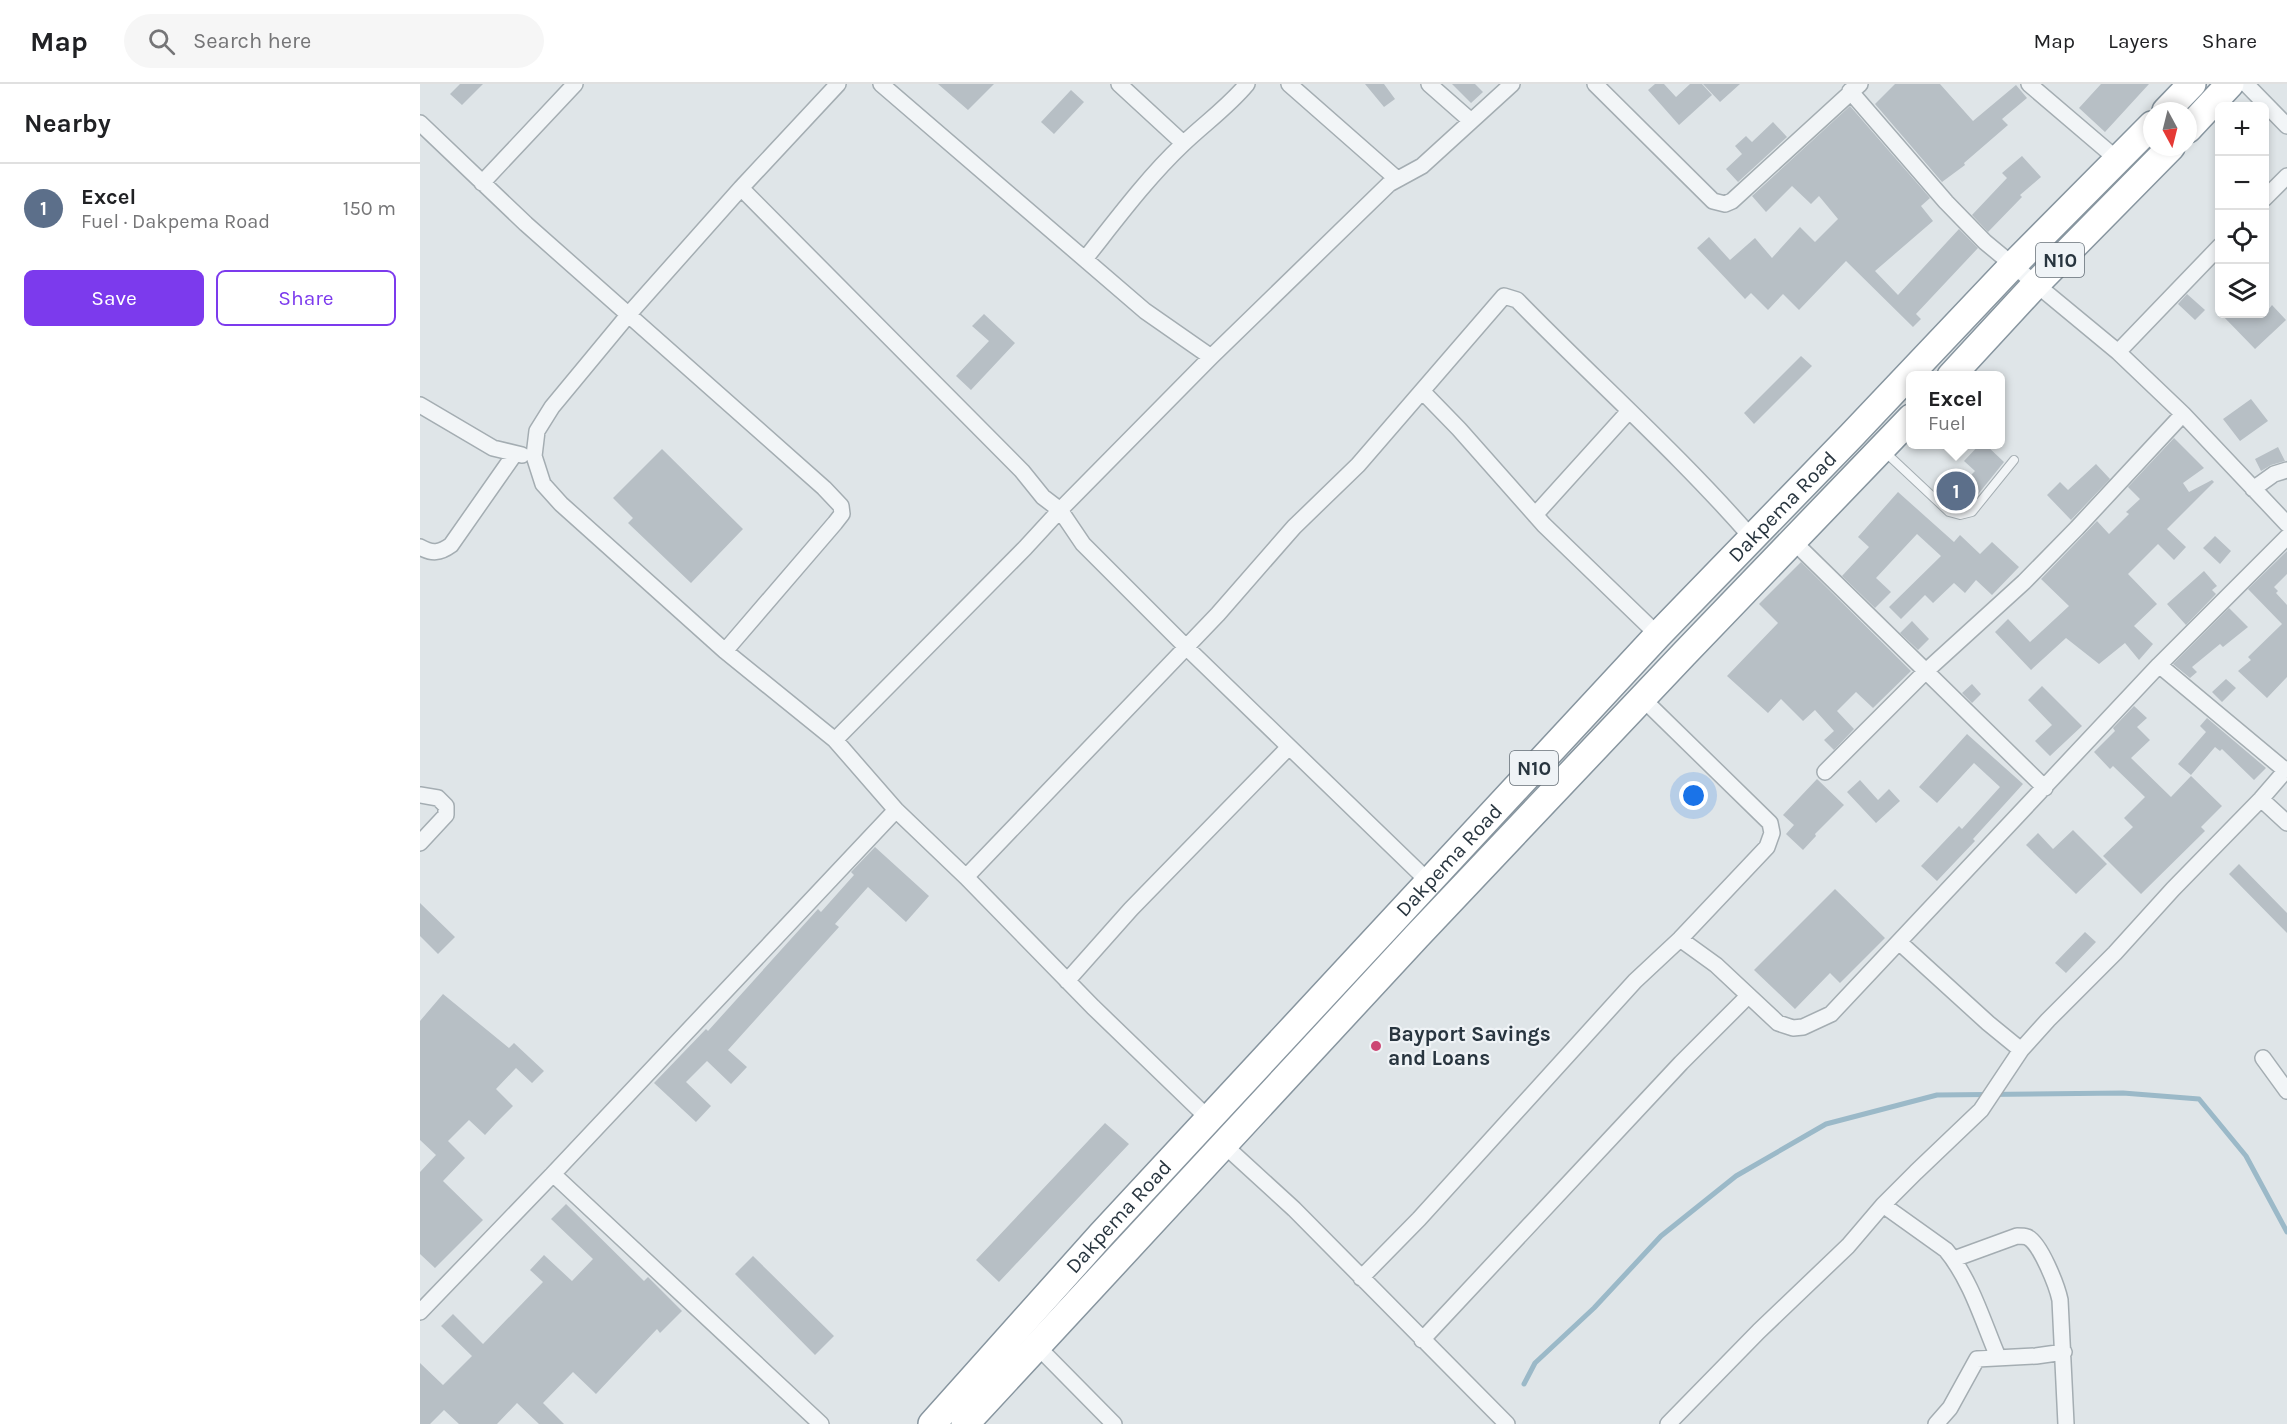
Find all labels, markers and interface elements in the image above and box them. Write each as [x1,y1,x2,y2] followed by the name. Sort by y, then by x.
[124,14,544,68] search box
[30,25,88,58] text: Map
[145,25,178,58] icon: search
[193,28,311,54] text: Search here
[2033,29,2075,53] text: Map
[2108,29,2169,53] text: Layers
[2202,29,2257,53] text: Share
[2143,102,2197,156] north arrow
[2215,102,2269,318] map controls
[2215,102,2269,156] button: +
[24,108,111,139] text: Nearby
[2215,156,2269,210] button: −
[81,184,136,210] text: Excel
[40,197,47,220] text: 1
[343,197,396,220] text: 150 m
[81,210,270,233] text: Fuel · Dakpema Road
[2215,210,2269,264] button: locate
[2036,243,2084,277] road number: N10
[2215,264,2269,318] button: layers
[24,270,204,326] button: Save
[216,270,396,326] button: Share
[1906,371,2005,449] popup
[1928,386,1983,412] text: Excel
[1928,412,1966,435] text: Fuel
[1723,446,1842,567] street label: Dakpema Road
[1936,468,1976,514] pin: 1
[1510,751,1558,785] road number: N10
[1679,781,1708,810] your location
[1391,799,1507,921] street label: Dakpema Road
[1388,1022,1551,1070] place label: Bayport Savings and Loans
[1369,1039,1383,1053] marker: Bayport Savings and Loans
[1061,1155,1176,1278] street label: Dakpema Road

